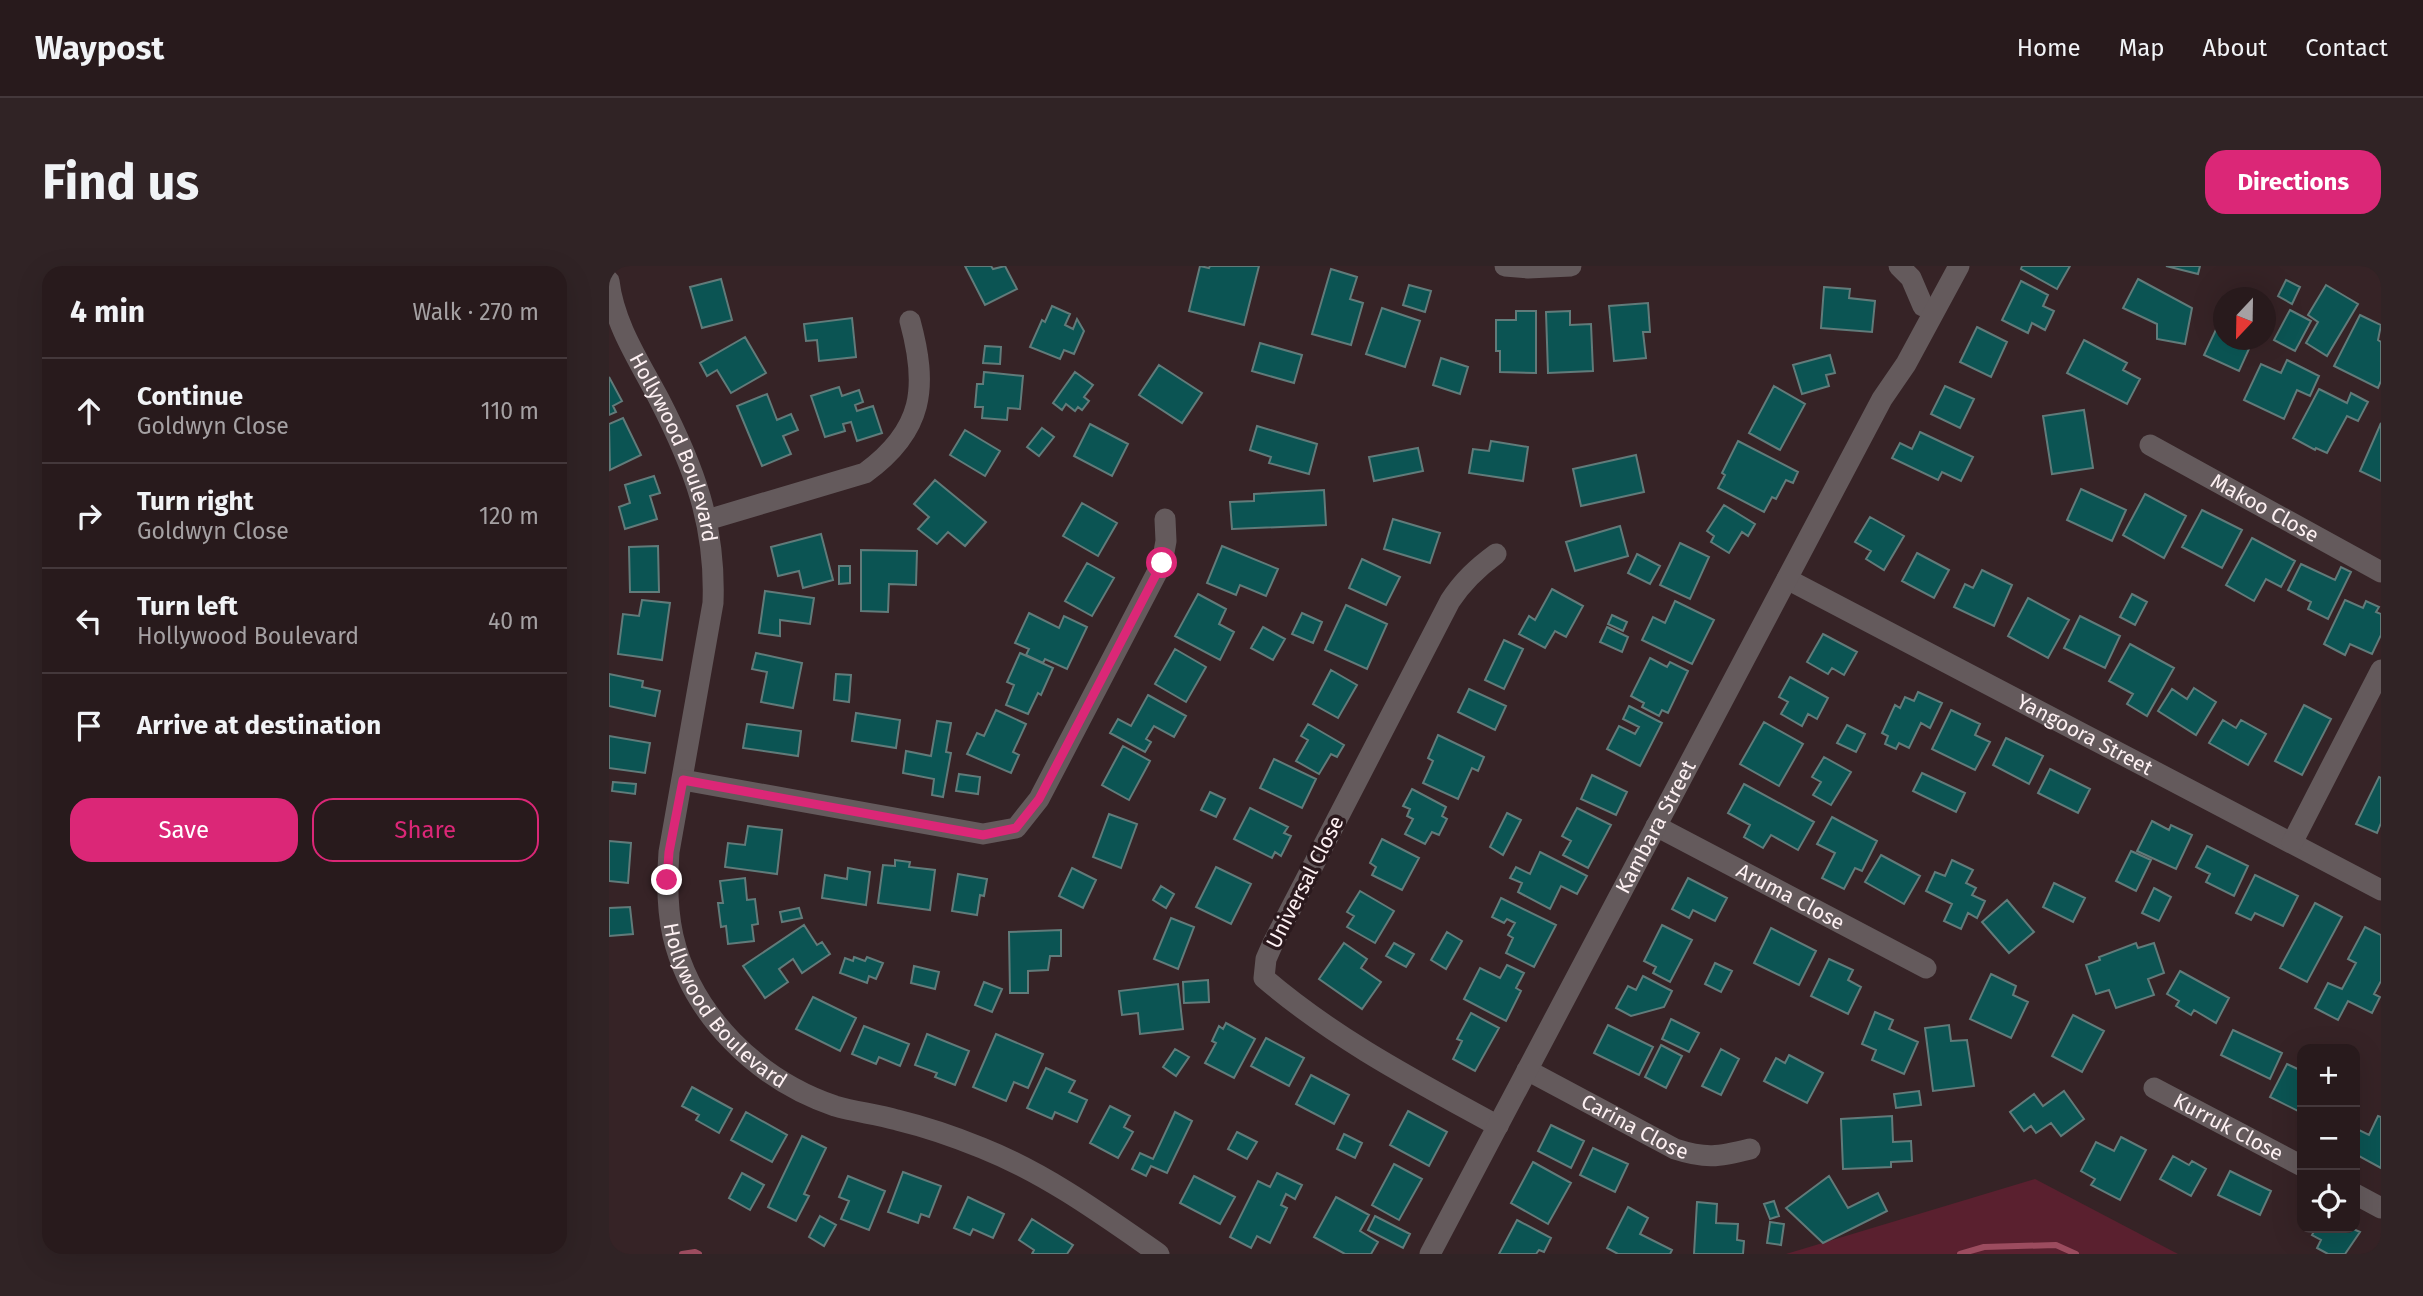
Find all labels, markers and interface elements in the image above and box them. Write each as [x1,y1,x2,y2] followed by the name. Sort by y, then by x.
[35,28,164,68] text: Waypost
[2017,34,2081,62] text: Home
[2119,34,2165,62] text: Map
[2203,34,2267,62] text: About
[2305,34,2388,62] text: Contact
[2205,150,2381,214] button: Directions
[42,153,199,212] text: Find us
[2213,287,2276,350] north arrow
[70,294,145,330] text: 4 min
[412,298,539,326] text: Walk · 270 m
[623,349,723,544] street label: Hollywood Boulevard
[137,381,243,412] text: Continue
[70,392,108,430] icon: ahead
[481,397,539,425] text: 110 m
[137,412,289,440] text: Goldwyn Close
[2206,468,2323,548] street label: Makoo Close
[137,486,254,517] text: Turn right
[70,497,108,535] icon: right
[479,502,539,530] text: 120 m
[137,517,289,545] text: Goldwyn Close
[1146,547,1177,578] route start
[137,591,238,622] text: Turn left
[70,602,108,640] icon: left
[488,607,539,635] text: 40 m
[137,622,359,650] text: Hollywood Boulevard
[2012,688,2158,781] street label: Yangoora Street
[70,707,108,745] icon: arrive
[137,710,381,741] text: Arrive at destination
[1610,756,1702,898] street label: Kambara Street
[70,798,298,862] button: Save
[312,798,539,862] button: Share
[1260,811,1350,953] street label: Universal Close
[1732,858,1849,936] street label: Aruma Close
[651,864,682,895] route end
[658,921,792,1094] street label: Hollywood Boulevard
[2297,1044,2360,1233] map controls
[2297,1044,2360,1107] button: +
[1577,1088,1691,1165] street label: Carina Close
[2169,1088,2288,1167] street label: Kurruk Close
[2297,1107,2360,1170] button: −
[2297,1170,2360,1233] button: locate

